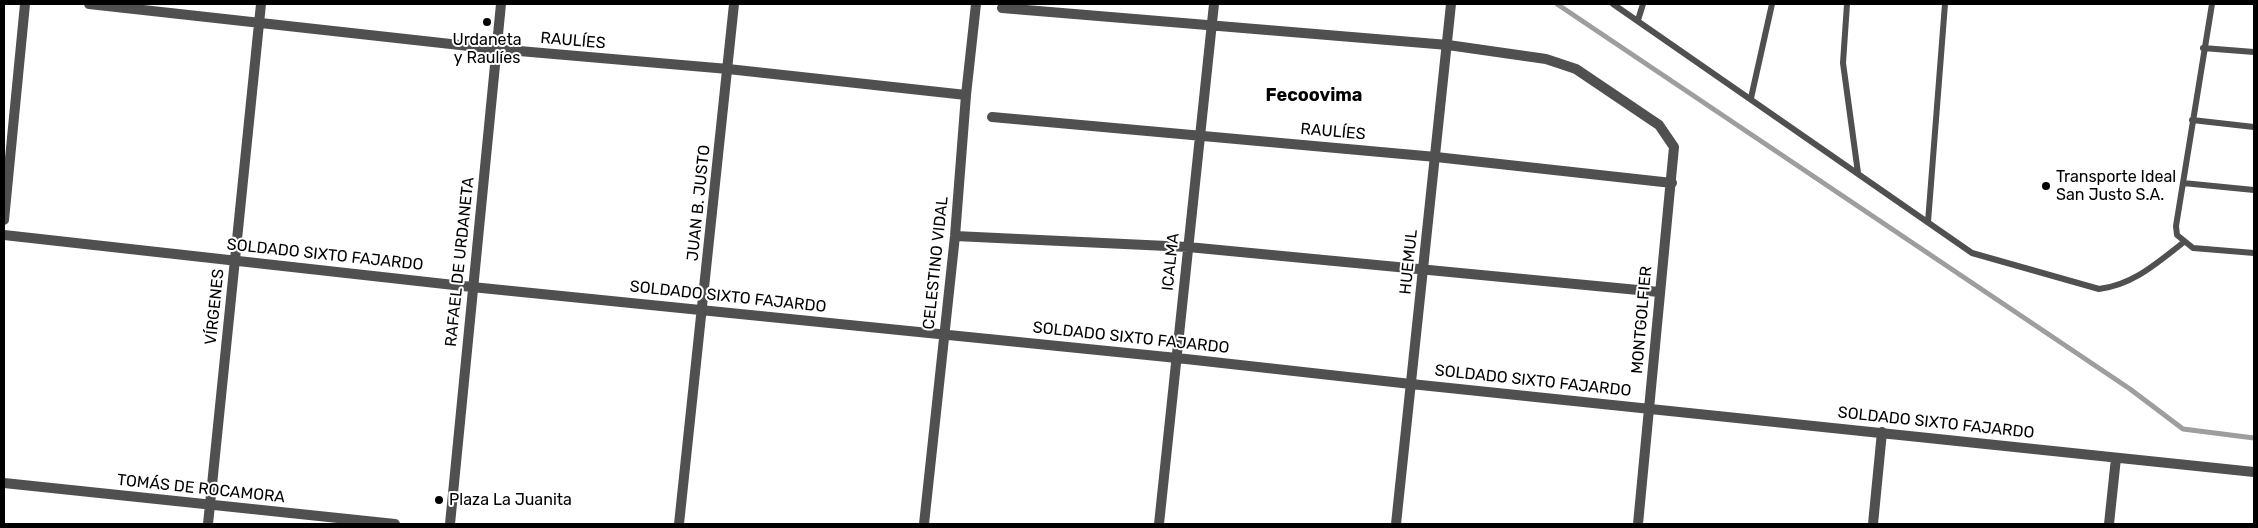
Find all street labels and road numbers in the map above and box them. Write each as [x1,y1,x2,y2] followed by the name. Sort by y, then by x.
[540,29,606,53] street label: RAULÍES
[1300,120,1366,144] street label: RAULÍES
[683,144,715,262] street label: JUAN B. JUSTO
[442,176,478,348] street label: RAFAEL DE URDANETA
[919,195,953,331] street label: CELESTINO VIDAL
[1396,229,1422,295] street label: HUEMUL
[1158,232,1184,292] street label: ICALMA
[226,235,424,275] street label: SOLDADO SIXTO FAJARDO
[1628,265,1656,375] street label: MONTGOLFIER
[201,268,229,346] street label: VÍRGENES
[629,277,827,317] street label: SOLDADO SIXTO FAJARDO
[1032,318,1230,358] street label: SOLDADO SIXTO FAJARDO
[1434,361,1632,401] street label: SOLDADO SIXTO FAJARDO
[1837,403,2035,443] street label: SOLDADO SIXTO FAJARDO
[116,471,286,507] street label: TOMÁS DE ROCAMORA

